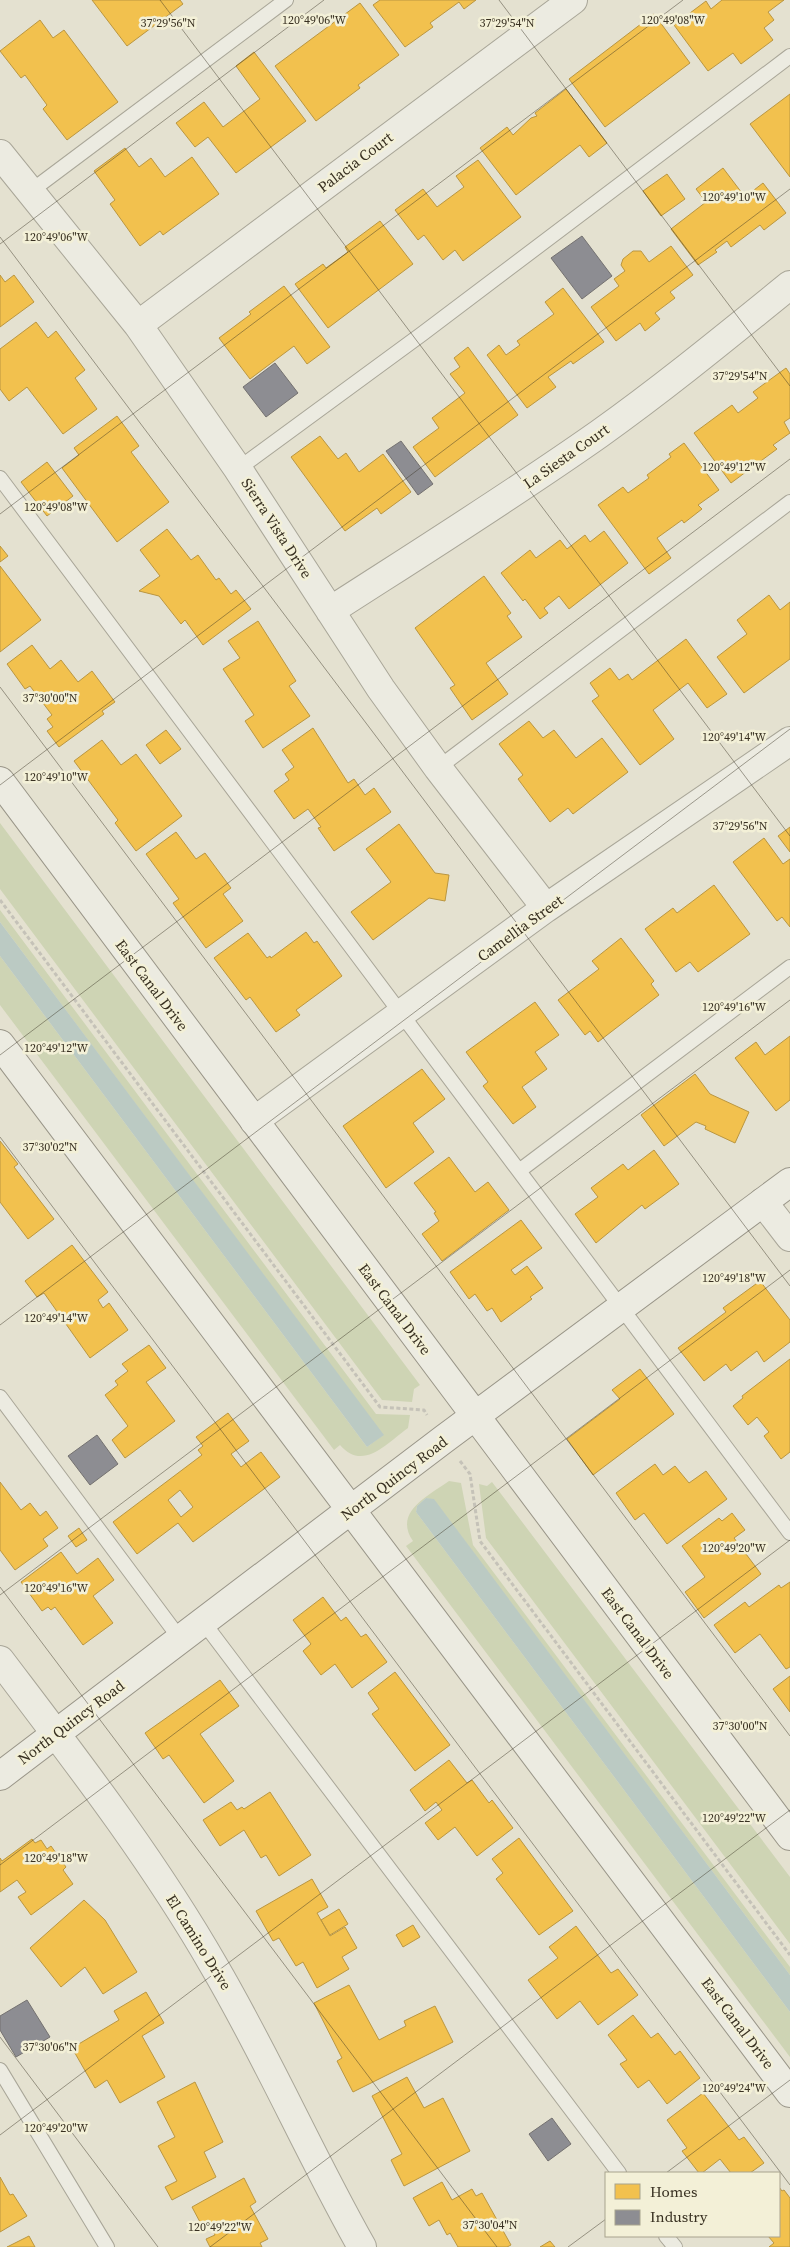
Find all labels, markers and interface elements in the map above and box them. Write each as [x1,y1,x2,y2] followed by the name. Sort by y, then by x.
[282,12,346,28] text: 120°49'06"W
[641,12,705,28] text: 120°49'08"W
[140,15,196,31] text: 37°29'56"N
[479,15,535,31] text: 37°29'54"N
[313,127,397,197] street label: Palacia Court
[702,189,766,205] text: 120°49'10"W
[24,229,88,245] text: 120°49'06"W
[712,368,768,384] text: 37°29'54"N
[519,419,613,493] street label: La Siesta Court
[702,459,766,475] text: 120°49'12"W
[237,474,318,583] street label: Sierra Vista Drive
[24,499,88,515] text: 120°49'08"W
[22,690,78,706] text: 37°30'00"N
[702,729,766,745] text: 120°49'14"W
[24,769,88,785] text: 120°49'10"W
[712,818,768,834] text: 37°29'56"N
[473,890,567,966] street label: Camellia Street
[111,935,194,1035] street label: East Canal Drive
[702,999,766,1015] text: 120°49'16"W
[24,1040,88,1056] text: 120°49'12"W
[22,1139,78,1155] text: 37°30'02"N
[354,1259,437,1359] street label: East Canal Drive
[702,1270,766,1286] text: 120°49'18"W
[24,1310,88,1326] text: 120°49'14"W
[336,1431,452,1525] street label: North Quincy Road
[702,1540,766,1556] text: 120°49'20"W
[24,1580,88,1596] text: 120°49'16"W
[597,1583,680,1683] street label: East Canal Drive
[13,1675,129,1769] street label: North Quincy Road
[712,1718,768,1734] text: 37°30'00"N
[702,1810,766,1826] text: 120°49'22"W
[24,1850,88,1866] text: 120°49'18"W
[161,1890,237,1994] street label: El Camino Drive
[697,1973,780,2073] street label: East Canal Drive
[22,2039,78,2055] text: 37°30'06"N
[702,2080,766,2096] text: 120°49'24"W
[24,2120,88,2136] text: 120°49'20"W
[605,2172,780,2237] legend
[650,2181,697,2202] text: Homes
[650,2206,708,2227] text: Industry
[462,2217,518,2233] text: 37°30'04"N
[188,2219,252,2235] text: 120°49'22"W

